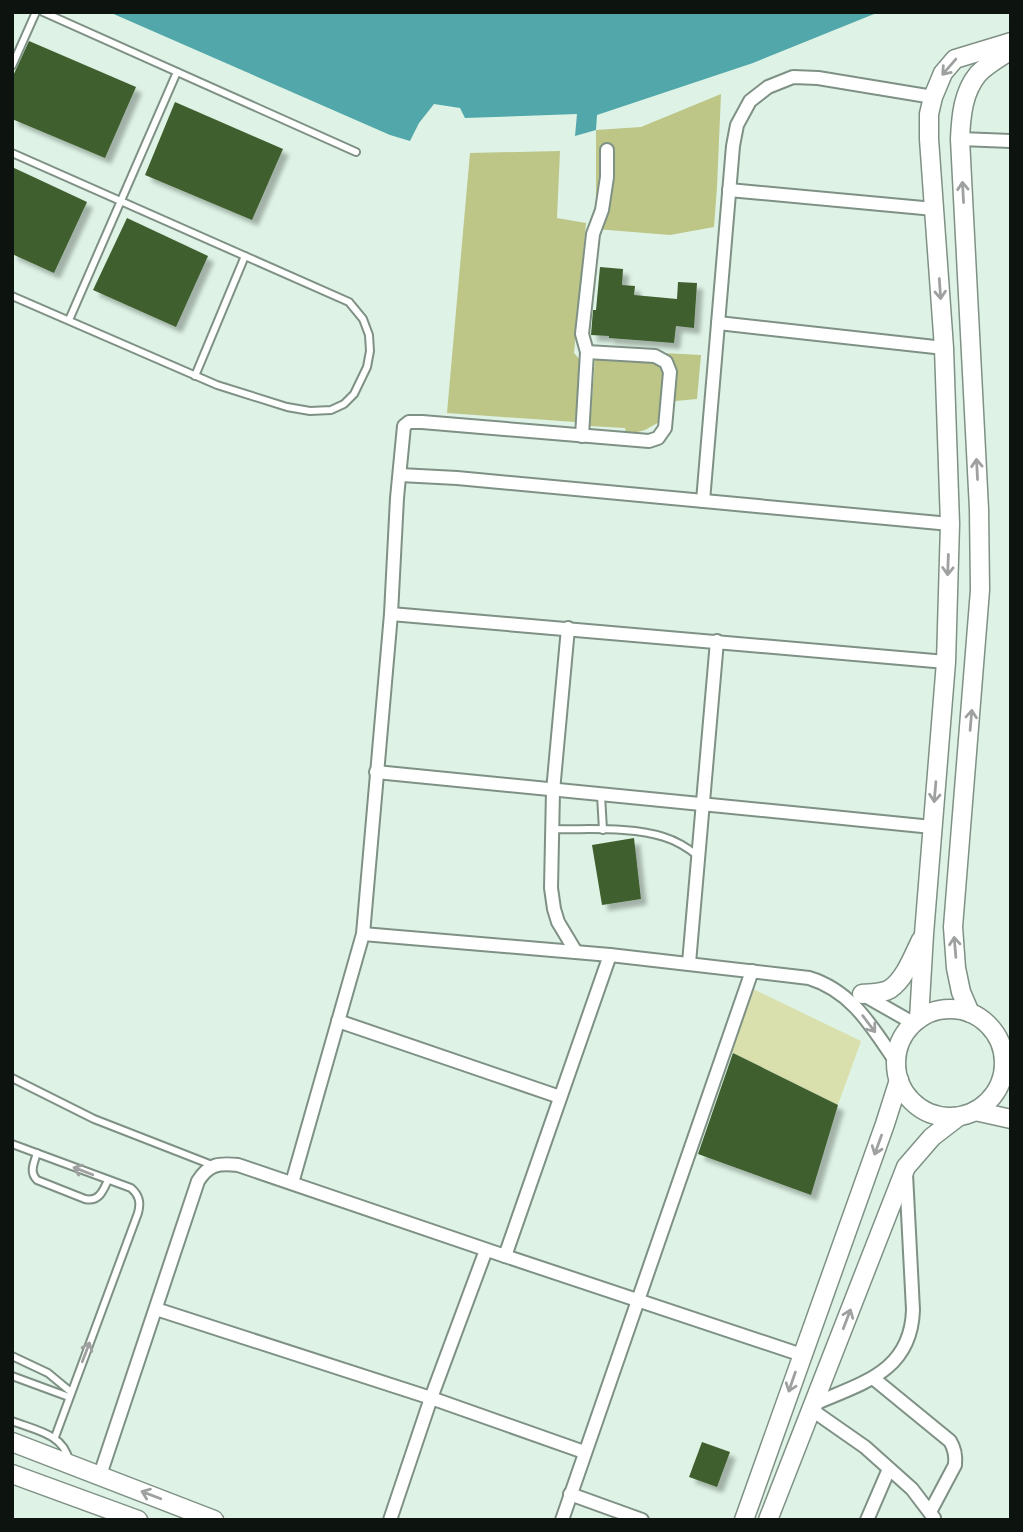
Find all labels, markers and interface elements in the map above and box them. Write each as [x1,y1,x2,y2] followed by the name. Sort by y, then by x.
[941,58,957,76] one-way arrow
[956,181,969,204] one-way arrow
[934,277,947,300] one-way arrow
[970,458,983,480] one-way arrow
[942,553,955,576] one-way arrow
[965,709,978,732] one-way arrow
[928,780,941,803] one-way arrow
[948,936,961,959] one-way arrow
[862,1014,876,1033] one-way arrow
[870,1134,883,1156] one-way arrow
[73,1163,95,1176] one-way arrow
[842,1309,854,1331] one-way arrow
[80,1342,93,1364] one-way arrow
[785,1371,797,1393] one-way arrow
[140,1487,162,1500] one-way arrow

